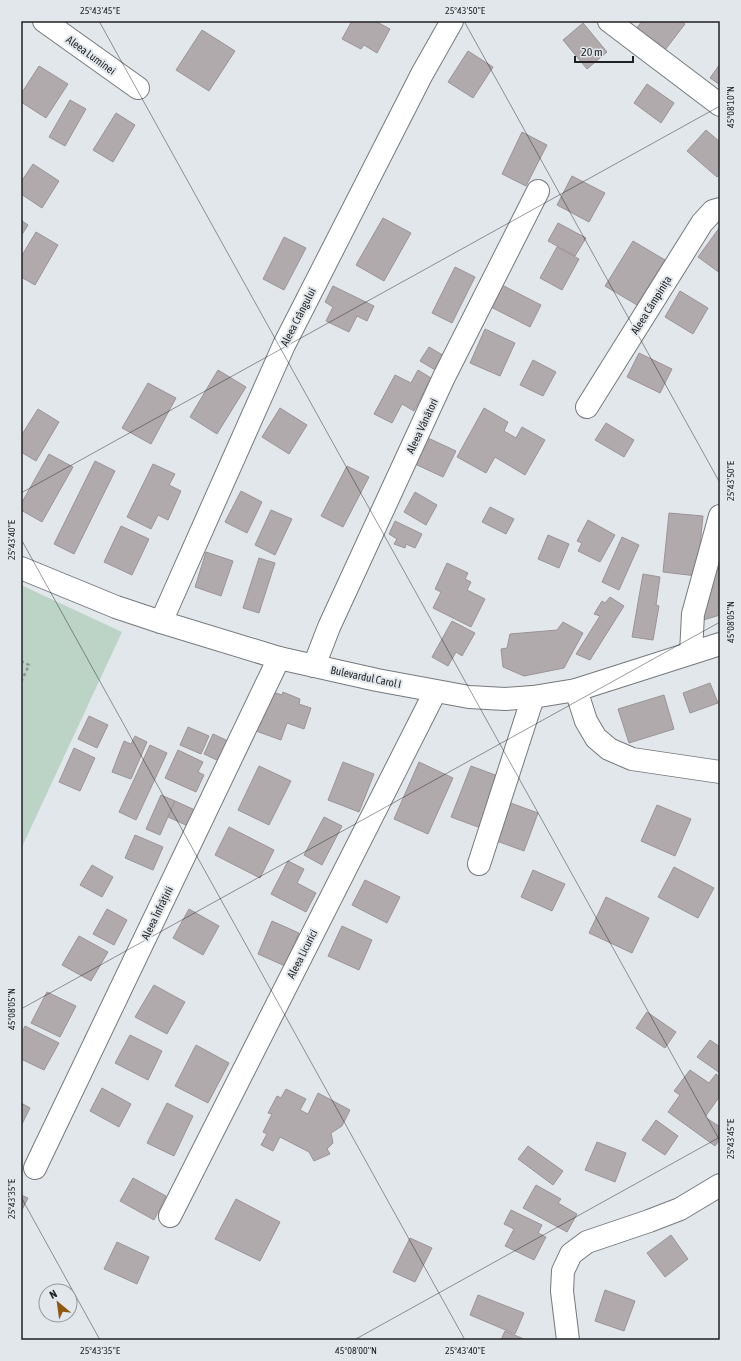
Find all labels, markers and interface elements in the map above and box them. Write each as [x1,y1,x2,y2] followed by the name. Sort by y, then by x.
[80,5,121,16] text: 25°43'45"E
[445,5,486,16] text: 25°43'50"E
[64,33,118,77] street label: Aleea Luminei
[575,38,633,64] scale bar
[581,45,603,59] text: 20 m
[725,86,736,128] text: 45°08'10"N
[628,274,674,336] street label: Aleea Câmpinița
[278,286,318,348] street label: Aleea Crângului
[404,397,440,455] street label: Aleea Vânători
[725,460,736,501] text: 25°43'50"E
[6,519,17,560] text: 25°43'40"E
[725,601,736,643] text: 45°08'05"N
[330,664,402,690] street label: Bulevardul Carol I
[139,884,175,942] street label: Aleea Înfrățirii
[285,928,319,980] street label: Aleea Licurici
[6,988,17,1030] text: 45°08'05"N
[725,1118,736,1159] text: 25°43'45"E
[6,1178,17,1219] text: 25°43'35"E
[38,1283,78,1323] north arrow
[47,1287,59,1301] text: N
[80,1345,121,1356] text: 25°43'35"E
[335,1345,377,1356] text: 45°08'00"N
[445,1345,486,1356] text: 25°43'40"E

